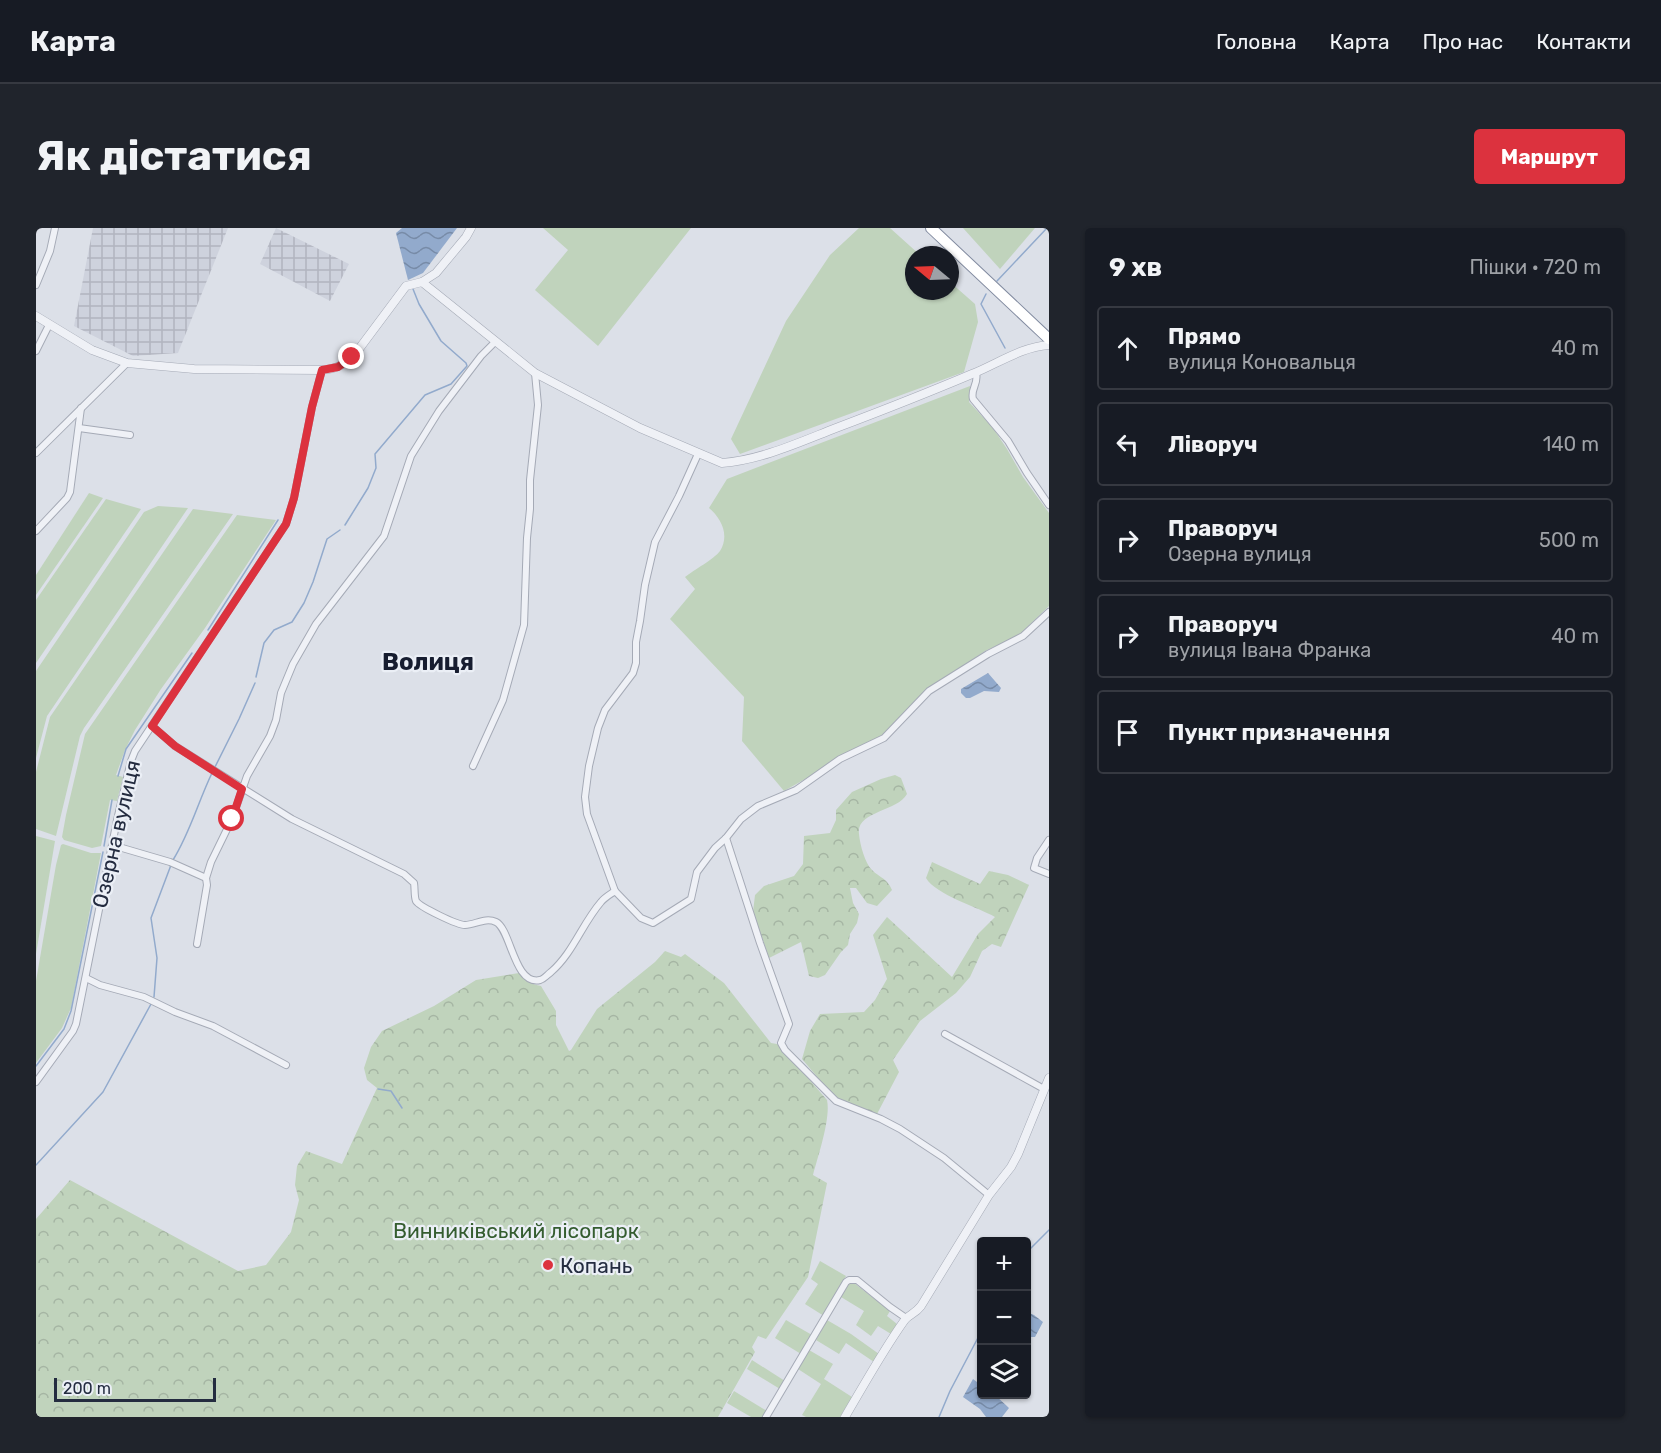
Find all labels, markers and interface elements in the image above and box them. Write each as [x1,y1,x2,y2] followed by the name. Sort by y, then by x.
[30,25,116,58] text: Карта
[1216,29,1297,54] text: Головна
[1330,29,1390,54] text: Карта
[1423,29,1503,54] text: Про нас
[1536,29,1631,54] text: Контакти
[1474,129,1625,184] button: Маршрут
[36,131,312,181] text: Як дістатися
[905,246,959,300] north arrow
[1109,252,1162,283] text: 9 хв
[1469,255,1601,279] text: Пішки · 720 m
[1168,323,1241,350] text: Прямо
[1111,332,1144,365] icon: ahead
[1551,336,1599,360] text: 40 m
[338,343,364,369] route end
[1168,350,1356,374] text: вулиця Коновальця
[1111,428,1144,461] icon: left
[1168,431,1258,458] text: Ліворуч
[1543,432,1599,456] text: 140 m
[1168,515,1278,542] text: Праворуч
[1111,524,1144,557] icon: right
[1539,528,1599,552] text: 500 m
[1168,542,1312,566] text: Озерна вулиця
[1168,611,1278,638] text: Праворуч
[1111,620,1144,653] icon: right
[1551,624,1599,648] text: 40 m
[1168,638,1371,662] text: вулиця Івана Франка
[382,648,474,676] district label: Волиця
[1111,716,1144,749] icon: arrive
[1168,719,1390,746] text: Пункт призначення
[87,758,145,910] street label: Озерна вулиця
[218,805,244,831] route start
[393,1218,639,1243] park label: Винниківський лісопарк
[977,1237,1031,1399] map controls
[977,1237,1031,1291] button: +
[560,1253,632,1278] place label: Копань
[541,1258,555,1272] marker: Копань
[977,1291,1031,1345] button: −
[977,1345,1031,1399] button: layers
[54,1375,216,1402] scale bar
[63,1379,111,1398] text: 200 m

